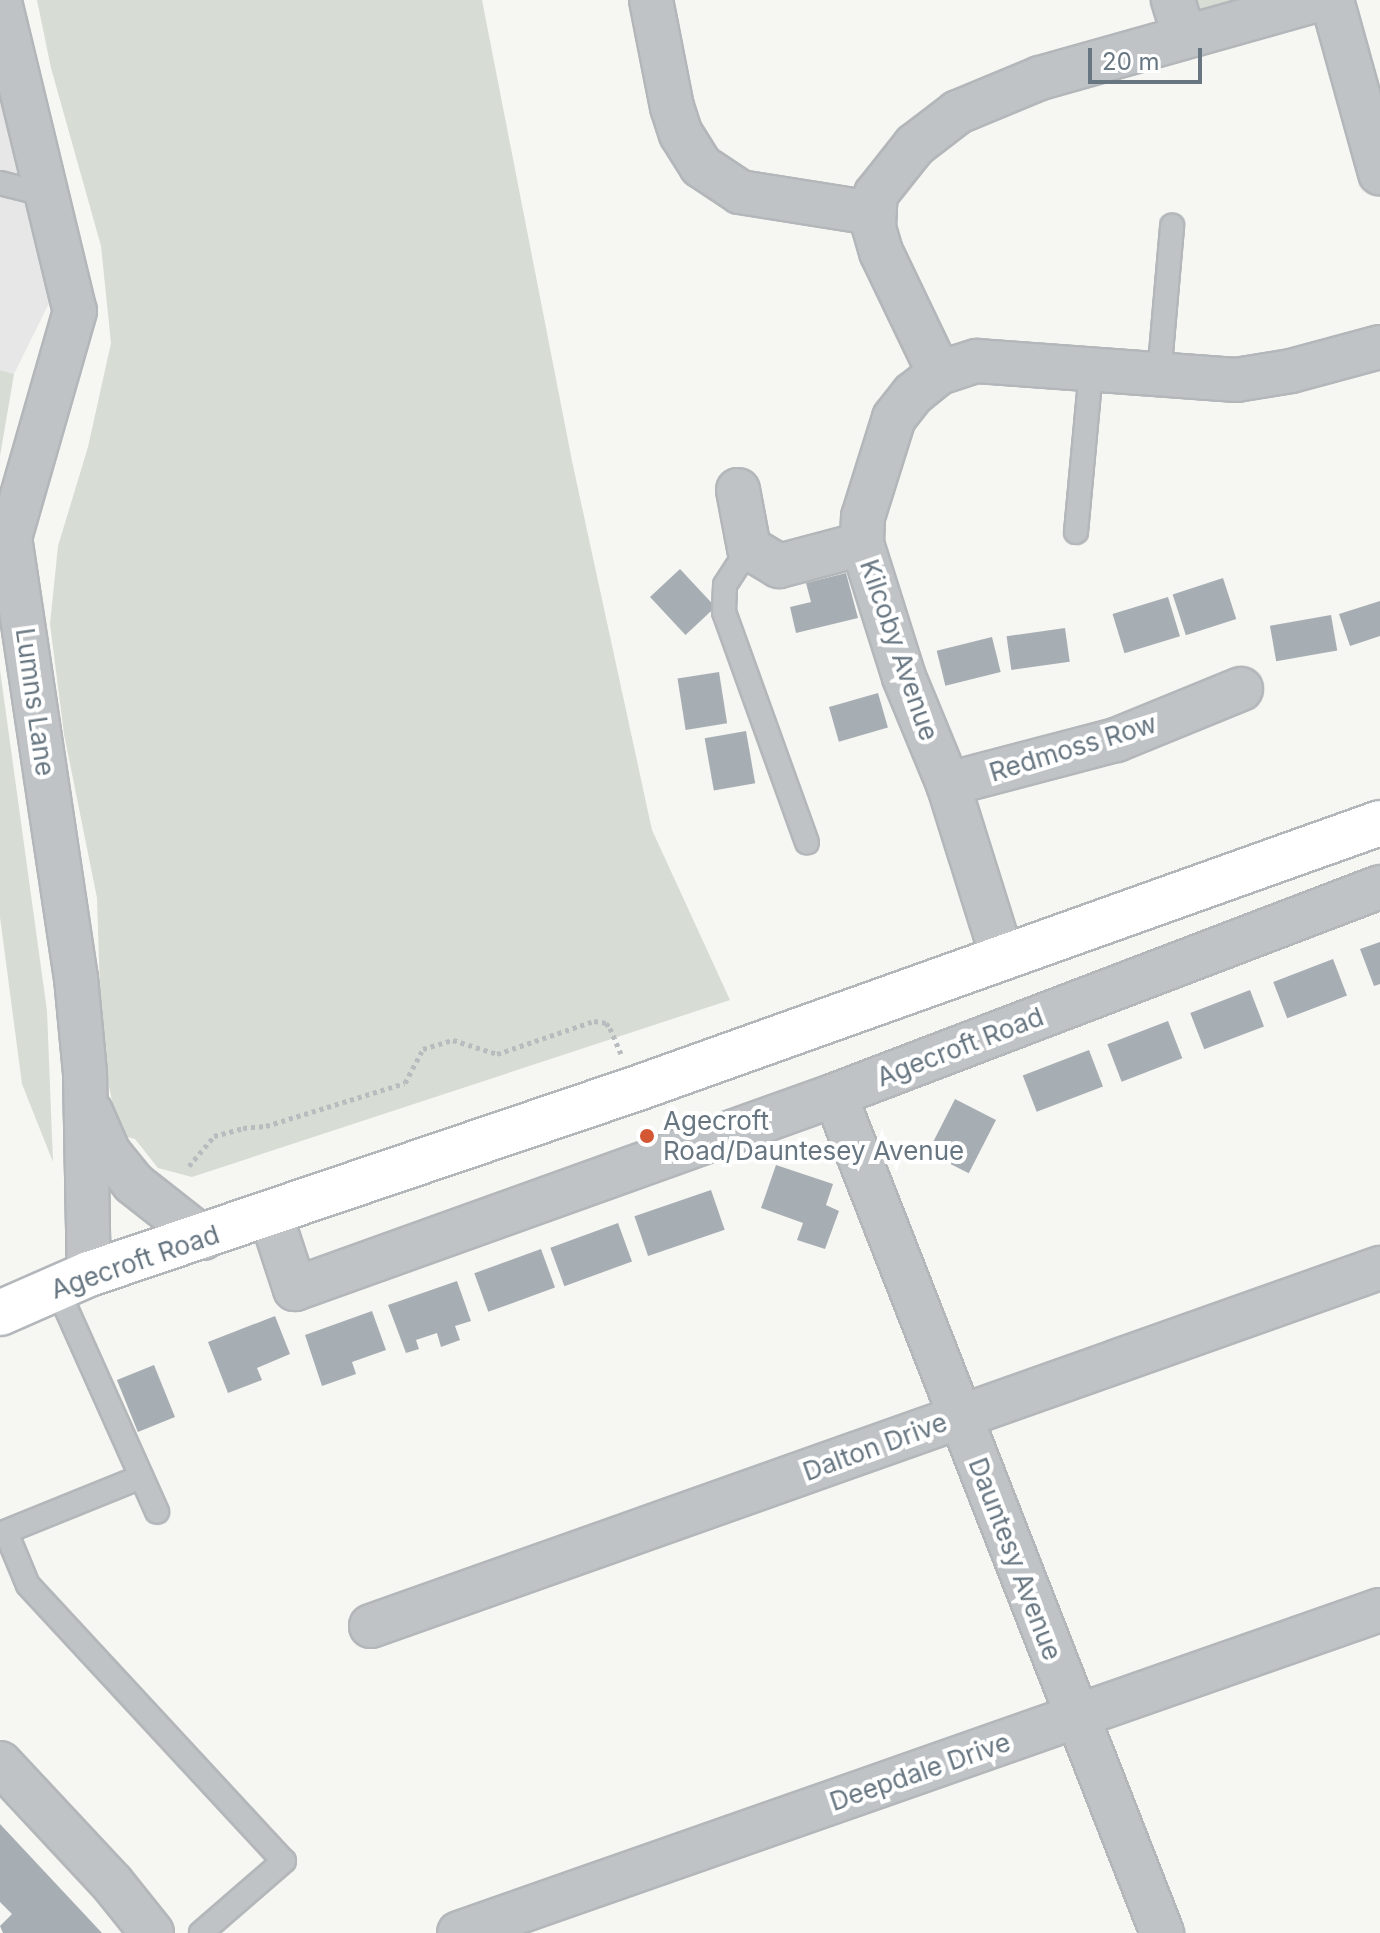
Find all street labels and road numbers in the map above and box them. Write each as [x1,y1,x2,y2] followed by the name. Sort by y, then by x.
[853,555,945,745] street label: Kilcoby Avenue
[9,626,61,778] street label: Lumns Lane
[986,708,1160,788] street label: Redmoss Row
[872,1001,1048,1093] street label: Agecroft Road
[47,1219,223,1305] street label: Agecroft Road
[799,1407,951,1487] street label: Dalton Drive
[962,1453,1068,1665] street label: Dauntesy Avenue
[826,1727,1014,1817] street label: Deepdale Drive

